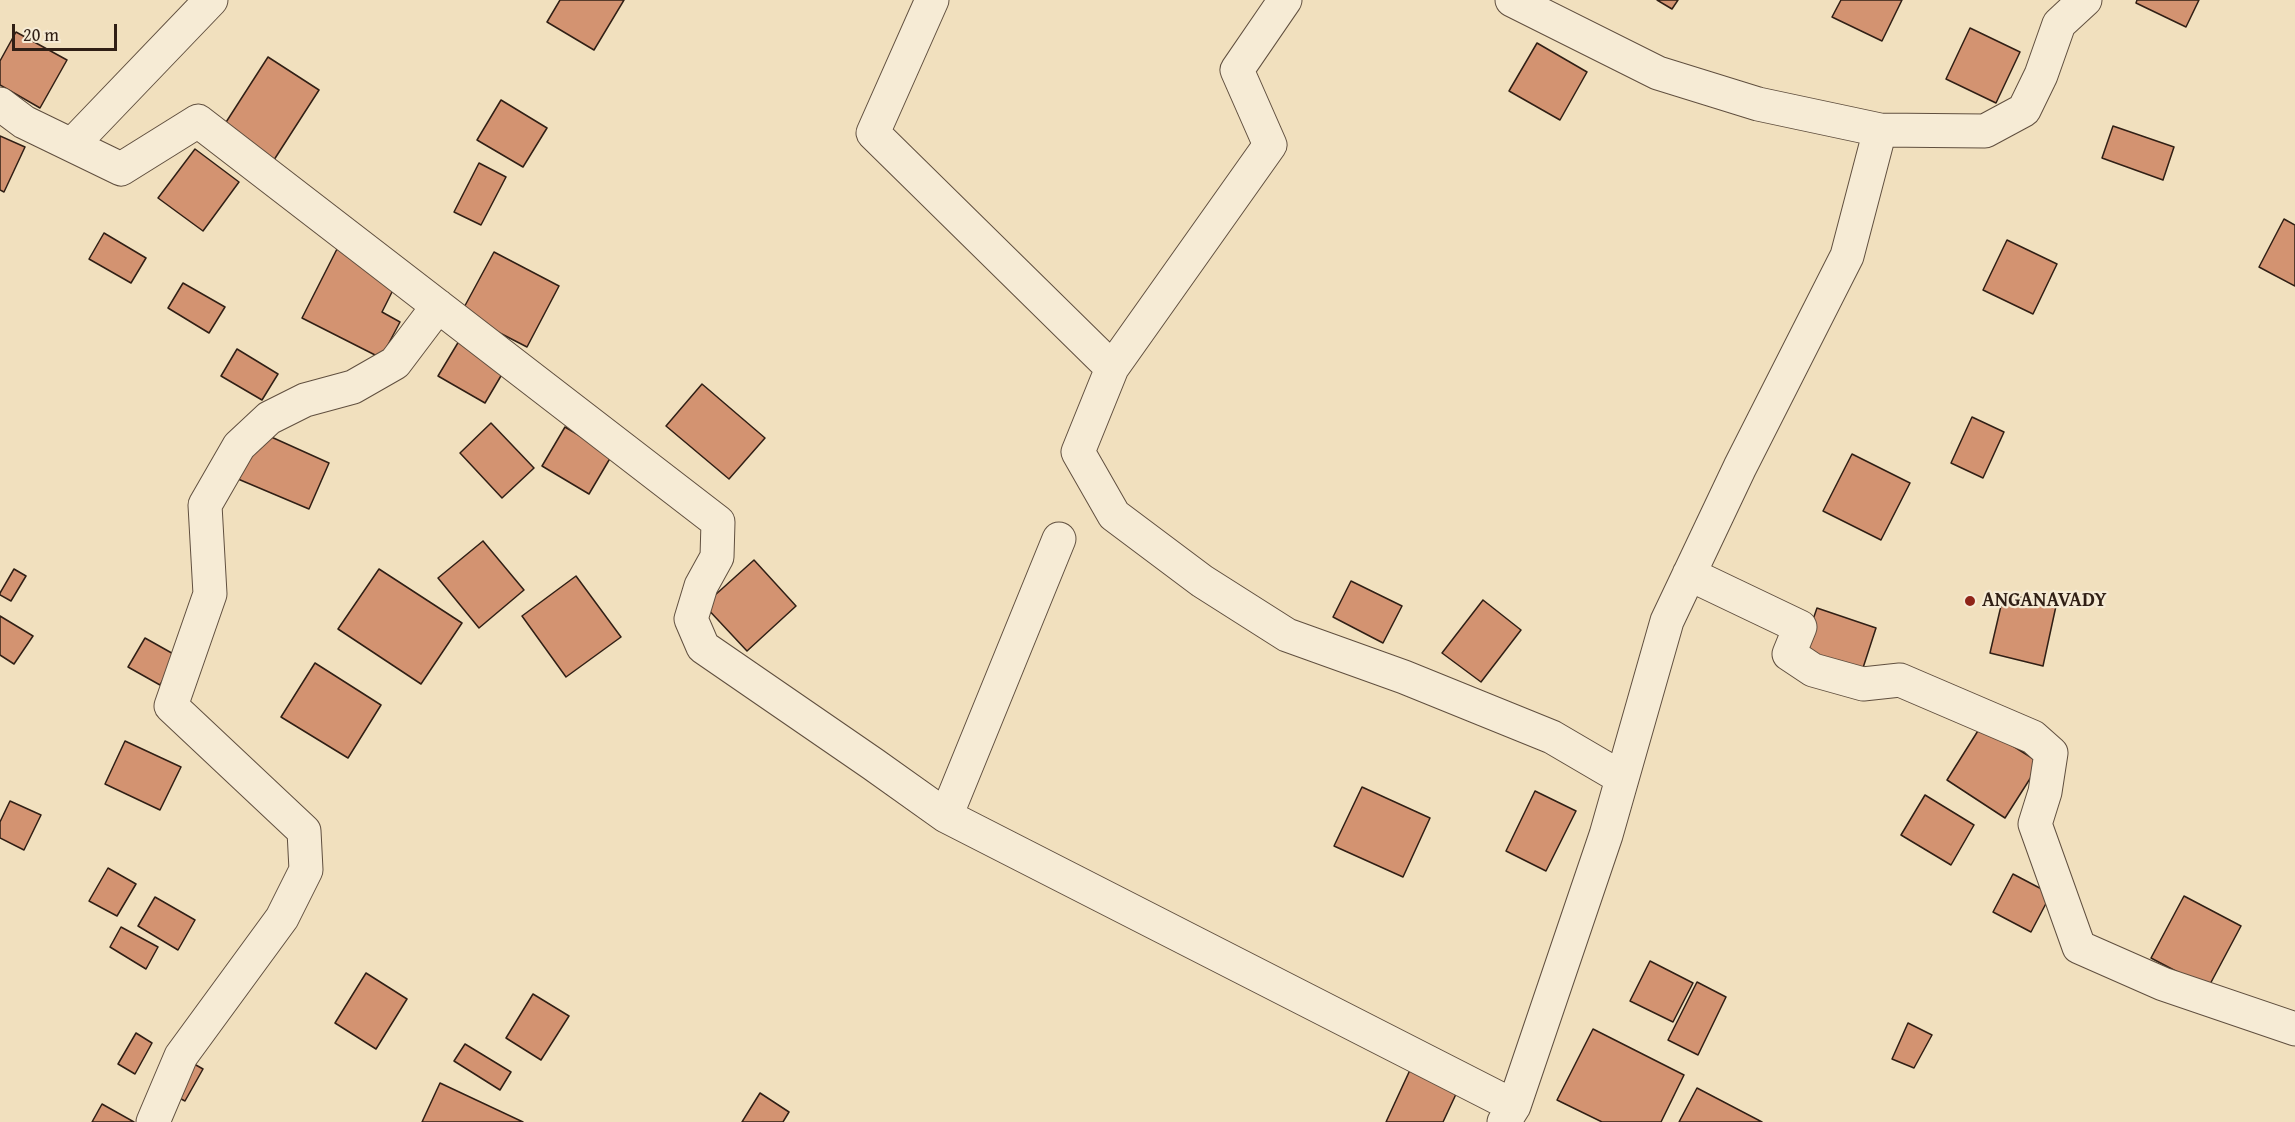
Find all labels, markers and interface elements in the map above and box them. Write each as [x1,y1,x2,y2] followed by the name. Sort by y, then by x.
[15,12,120,50] scale bar
[23,21,59,48] text: 20 m
[1982,589,2107,613] place label: ANGANAVADY
[1963,594,1977,608] marker: ANGANAVADY

